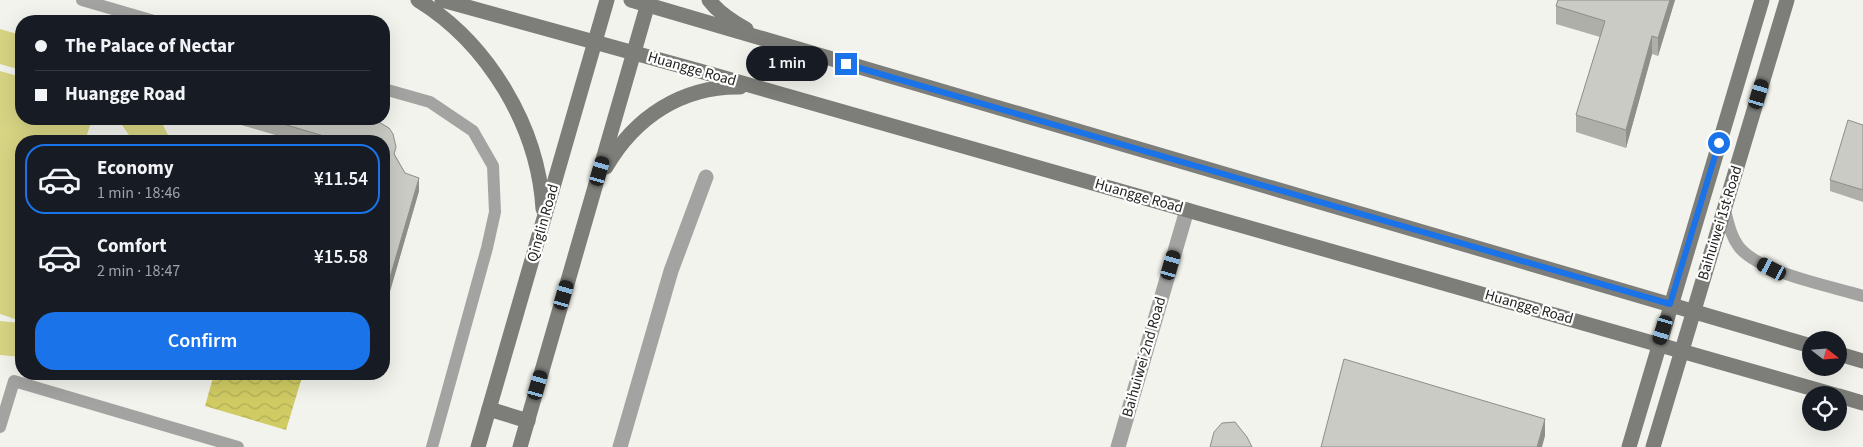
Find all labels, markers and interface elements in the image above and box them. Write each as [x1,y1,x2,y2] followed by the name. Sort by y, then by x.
[65,33,235,60] text: The Palace of Nectar
[645,46,739,92] street label: Huangge Road
[746,46,828,82] callout: 1 min
[768,52,806,74] text: 1 min
[835,53,857,75] route end
[1747,77,1770,111] car
[65,81,186,108] text: Huangge Road
[1708,132,1730,154] route start
[97,155,174,182] text: Economy
[588,155,611,187] car
[37,157,82,202] icon: car
[1693,163,1747,283] street label: Baihuiwei 1st Road
[314,166,368,193] text: ¥11.54
[1092,173,1186,219] street label: Huangge Road
[522,181,564,265] street label: Qinglin Road
[97,182,180,204] text: 1 min · 18:46
[97,233,167,260] text: Comfort
[37,235,82,280] icon: car
[314,244,368,271] text: ¥15.58
[1159,249,1182,281] car
[1755,256,1788,282] car
[97,260,180,282] text: 2 min · 18:47
[552,279,575,311] car
[1482,284,1576,330] street label: Huangge Road
[1117,294,1171,420] street label: Baihuiwei 2nd Road
[35,312,370,370] button: Confirm
[1651,313,1674,347] car
[1802,331,1848,376] north arrow
[1802,331,1847,431] map controls
[526,369,549,401] car
[1802,386,1847,431] button: locate

